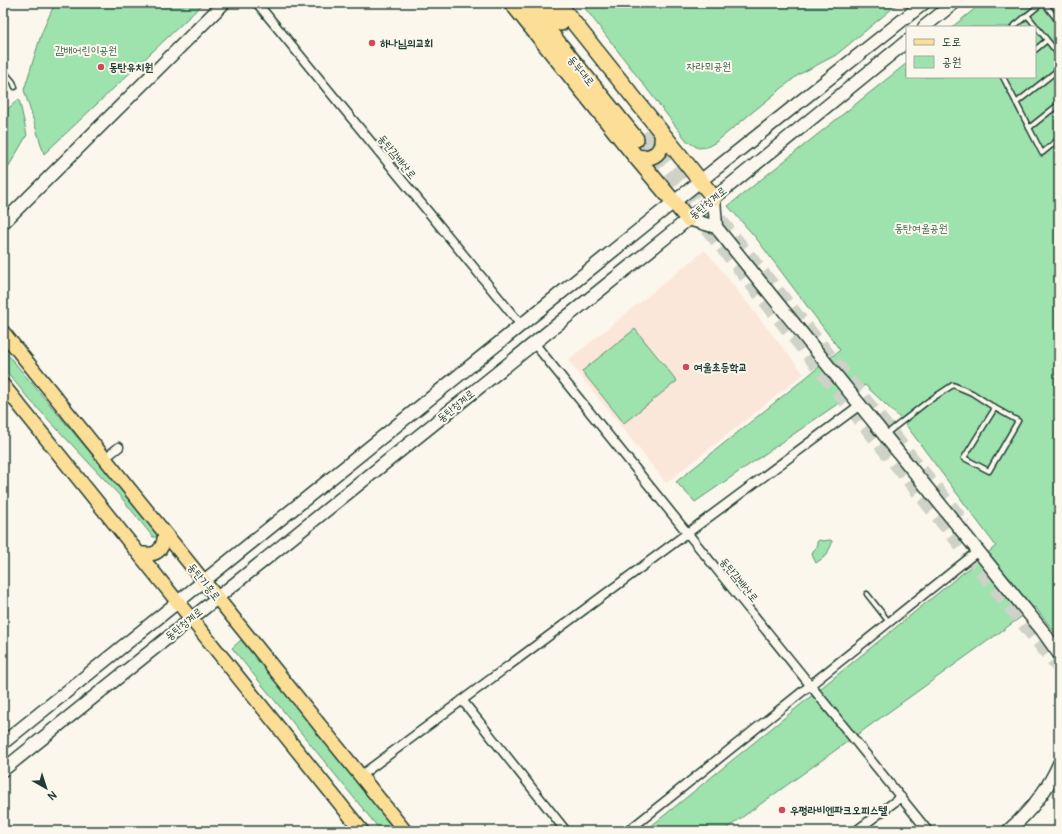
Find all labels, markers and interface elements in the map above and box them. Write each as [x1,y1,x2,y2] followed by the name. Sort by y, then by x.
[906,26,1036,78] legend
[942,35,961,50] text: 도로
[380,37,433,50] place label: 하나님의교회
[367,38,377,48] marker: 하나님의교회
[55,44,117,57] park label: 감배어린이공원
[565,53,597,89] street label: 동부대로
[942,55,961,70] text: 공원
[687,60,731,73] park label: 자라뫼공원
[109,61,153,74] place label: 동탄유치원
[96,62,106,72] marker: 동탄유치원
[375,132,419,182] street label: 동탄감배산로
[687,184,729,222] street label: 동탄청계로
[894,222,948,235] park label: 동탄여울공원
[694,361,747,374] place label: 여울초등학교
[681,362,691,372] marker: 여울초등학교
[435,387,477,425] street label: 동탄청계로
[717,555,761,605] street label: 동탄감배산로
[185,561,223,603] street label: 동탄기흥로
[163,605,205,643] street label: 동탄청계로
[26,768,66,808] north arrow
[45,788,59,803] text: N
[790,804,888,817] place label: 우평라비엔파크오피스텔
[777,805,787,815] marker: 우평라비엔파크오피스텔

